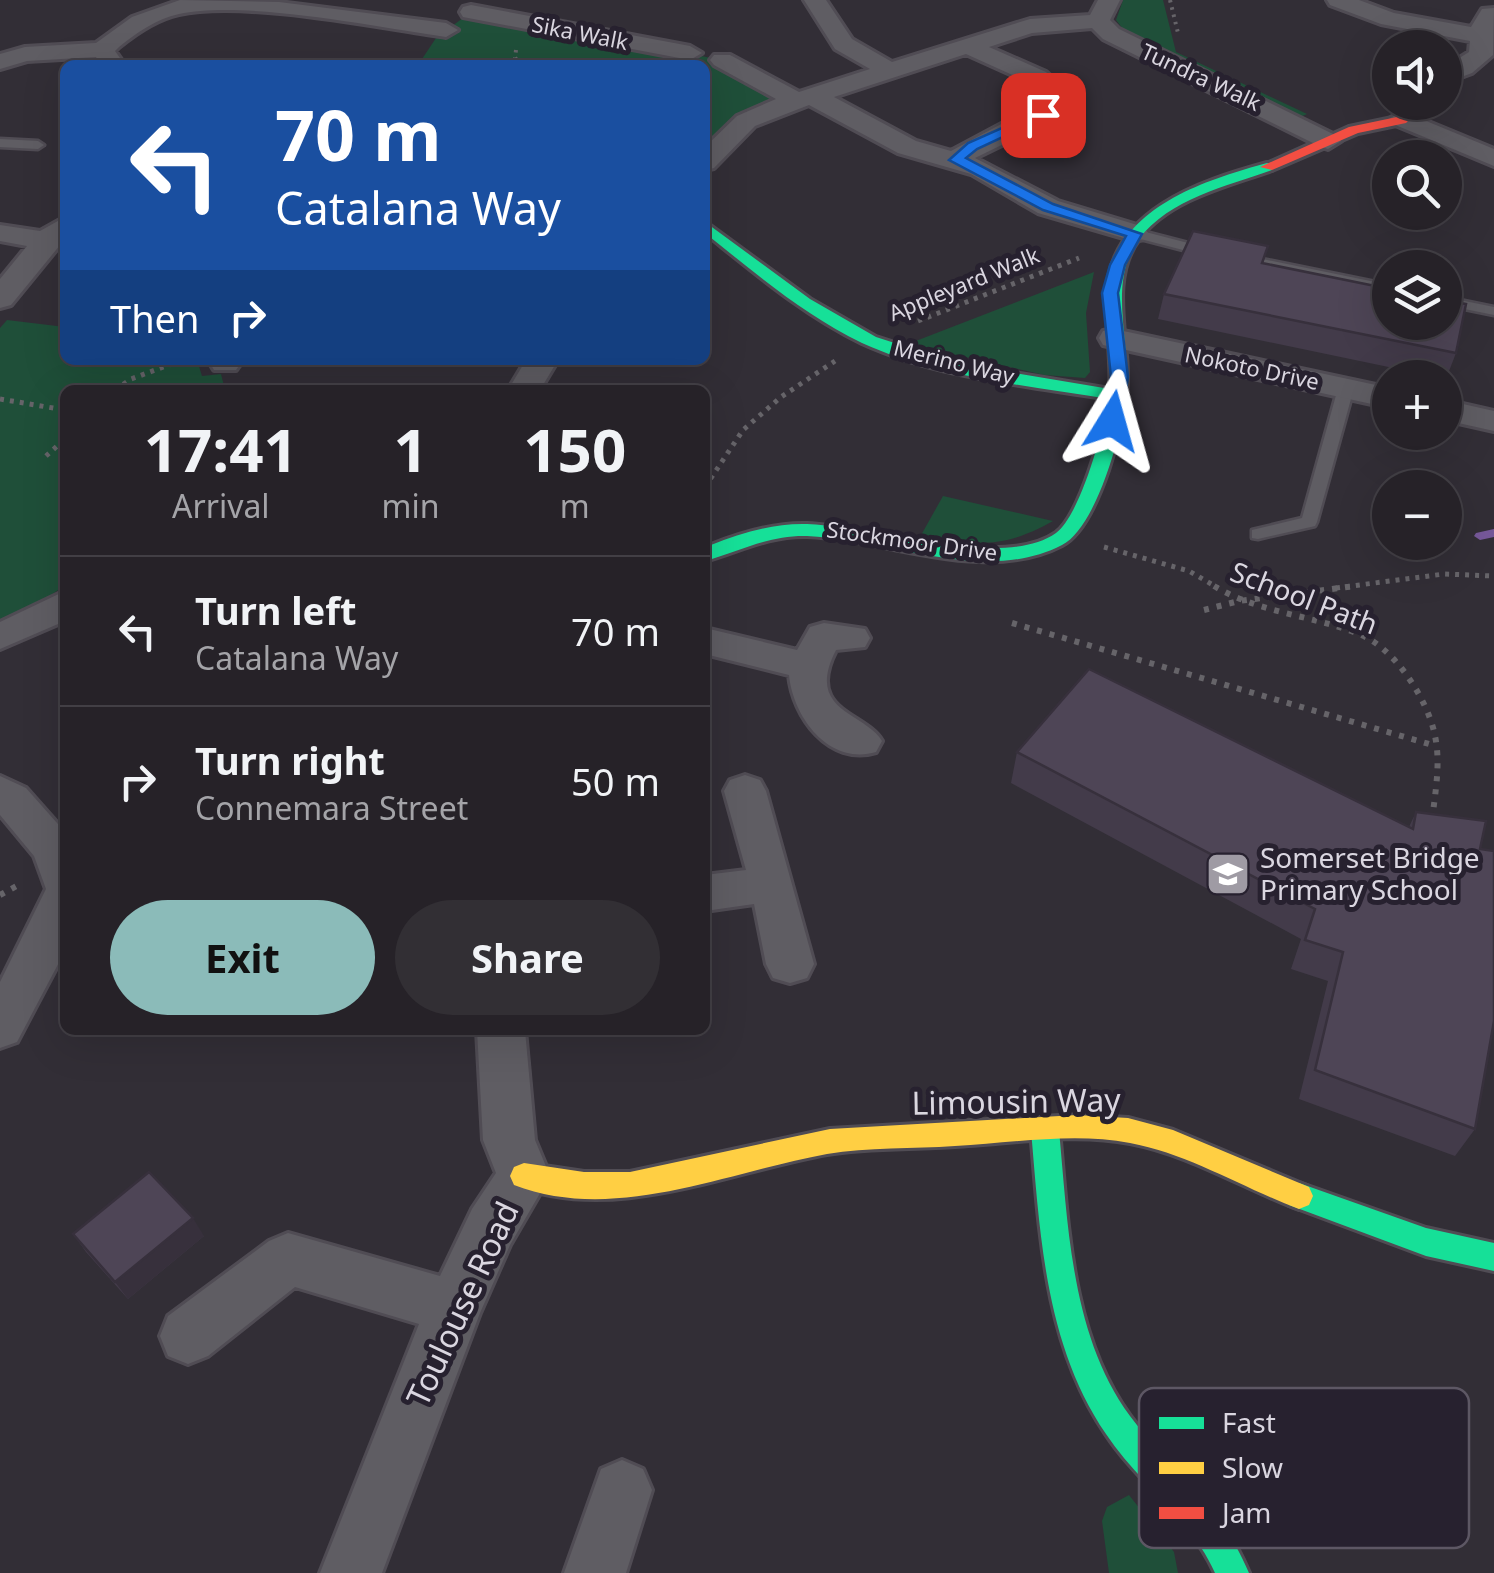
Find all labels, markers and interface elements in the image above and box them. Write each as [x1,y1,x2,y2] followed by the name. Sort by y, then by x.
[530,8,631,56] street label: Sika Walk
[1372,30,1462,560] map controls
[1372,30,1462,120] button: sound
[1137,35,1266,117] street label: Tundra Walk
[1001,73,1086,158] pin
[275,86,442,182] text: 70 m
[1016,88,1071,143] icon: arrive
[110,100,240,230] icon: left
[1372,140,1462,230] button: search
[275,177,561,238] text: Catalana Way
[884,239,1044,327] street label: Appleyard Walk
[1372,250,1462,340] button: layers
[220,290,275,345] icon: right
[110,292,200,344] text: Then
[891,332,1018,391] street label: Merino Way
[1182,338,1322,396] street label: Nokoto Drive
[1372,360,1462,450] button: +
[1060,369,1164,473] position arrow
[144,408,298,490] text: 17:41
[393,408,428,490] text: 1
[523,408,626,490] text: 150
[1372,470,1462,560] button: −
[172,484,270,527] text: Arrival
[382,484,440,527] text: min
[560,484,590,527] text: m
[825,513,999,567] street label: Stockmoor Drive
[1225,552,1383,642] street label: School Path
[195,584,357,636] text: Turn left
[110,604,165,659] icon: left
[571,605,660,657] text: 70 m
[195,636,398,679] text: Catalana Way
[195,734,385,786] text: Turn right
[110,754,165,809] icon: right
[571,755,660,807] text: 50 m
[195,786,468,829] text: Connemara Street
[1260,838,1480,908] place label: Somerset Bridge Primary School
[1205,851,1251,897] school or university icon: Somerset Bridge Primary School
[110,900,375,1015] button: Exit
[395,900,660,1015] button: Share
[911,1077,1122,1124] street label: Limousin Way
[396,1194,528,1412] street label: Toulouse Road
[1139,1388,1469,1548] legend
[1222,1403,1276,1441] text: Fast
[1222,1448,1283,1486] text: Slow
[1219,1493,1272,1531] text: Jam

